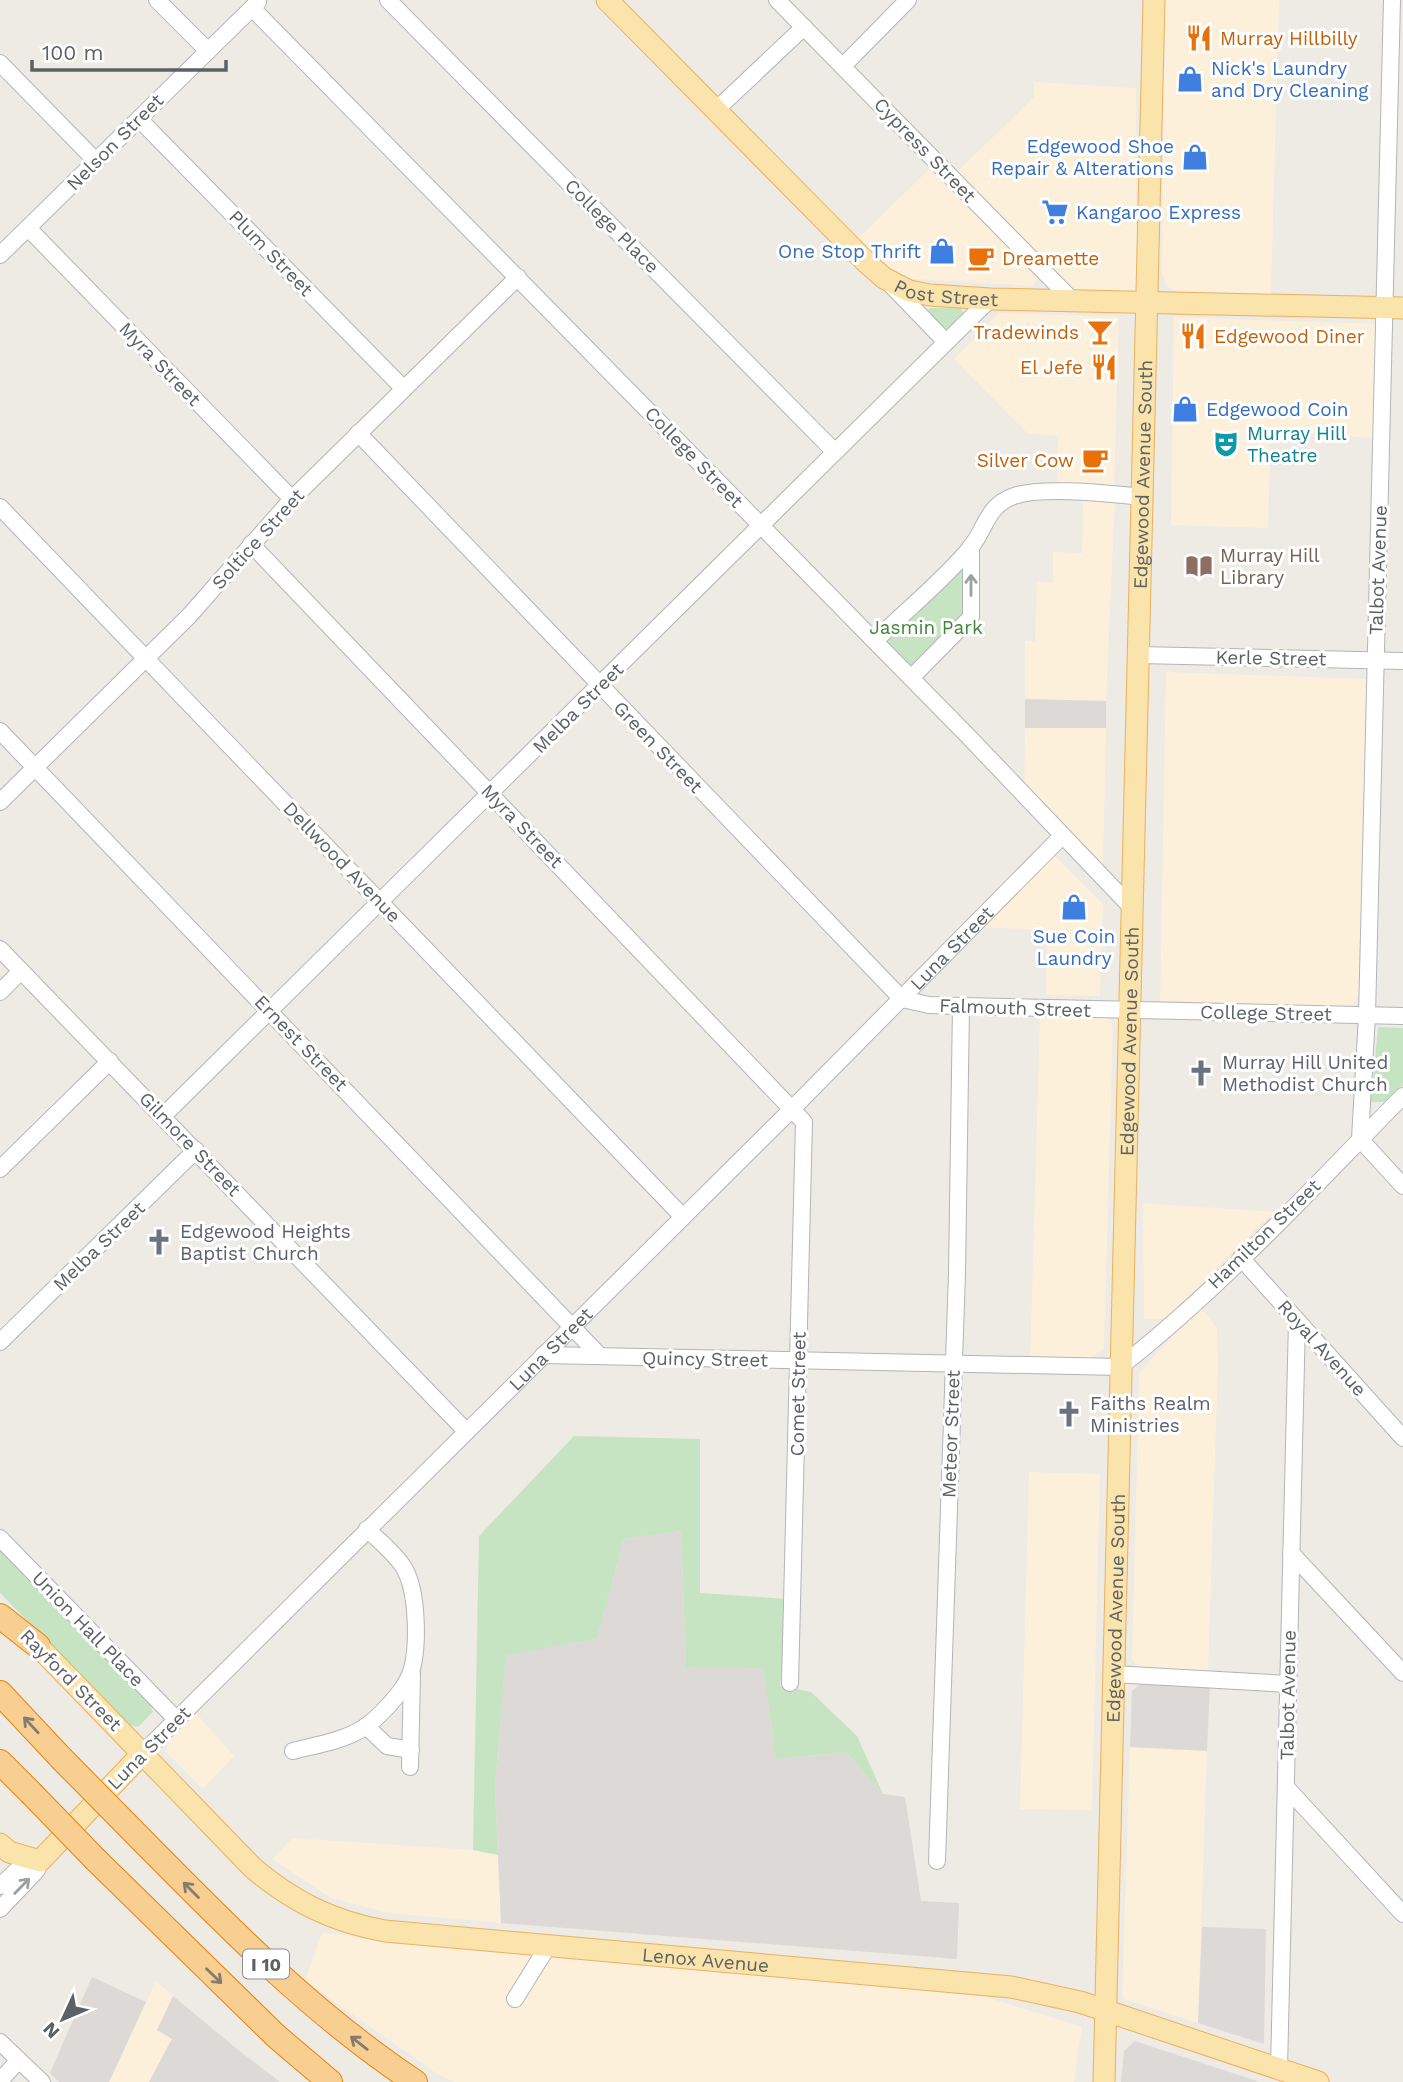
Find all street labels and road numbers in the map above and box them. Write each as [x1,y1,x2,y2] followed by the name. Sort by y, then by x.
[62,89,168,195] street label: Nelson Street
[869,93,981,207] street label: Cypress Street
[560,174,664,278] street label: College Place
[224,205,318,301] street label: Plum Street
[890,274,998,311] street label: Post Street
[114,317,206,411] street label: Myra Street
[1128,360,1157,589] street label: Edgewood Avenue South
[640,402,748,512] street label: College Street
[207,484,309,594] street label: Soltice Street
[1364,505,1392,635] street label: Talbot Avenue
[1215,646,1327,670] street label: Kerle Street
[528,658,628,758] street label: Melba Street
[609,696,707,798] street label: Green Street
[476,779,568,873] street label: Myra Street
[278,797,406,927] street label: Dellwood Avenue
[905,901,998,995] street label: Luna Street
[1115,926,1143,1156] street label: Edgewood Avenue South
[250,990,352,1096] street label: Ernest Street
[939,994,1091,1022] street label: Falmouth Street
[1200,1000,1332,1026] street label: College Street
[134,1087,246,1201] street label: Gilmore Street
[1203,1174,1325,1294] street label: Hamilton Street
[48,1196,150,1296] street label: Melba Street
[1273,1295,1371,1401] street label: Royal Avenue
[504,1302,597,1395] street label: Luna Street
[785,1331,811,1457] street label: Comet Street
[642,1346,768,1372] street label: Quincy Street
[937,1370,965,1498] street label: Meteor Street
[1101,1493,1130,1723] street label: Edgewood Avenue South
[27,1566,149,1692] street label: Union Hall Place
[15,1624,127,1736] street label: Rayford Street
[1275,1630,1301,1760] street label: Talbot Avenue
[102,1701,196,1795] street label: Luna Street
[641,1943,770,1977] street label: Lenox Avenue
[243,1950,289,1978] road number: I 10

